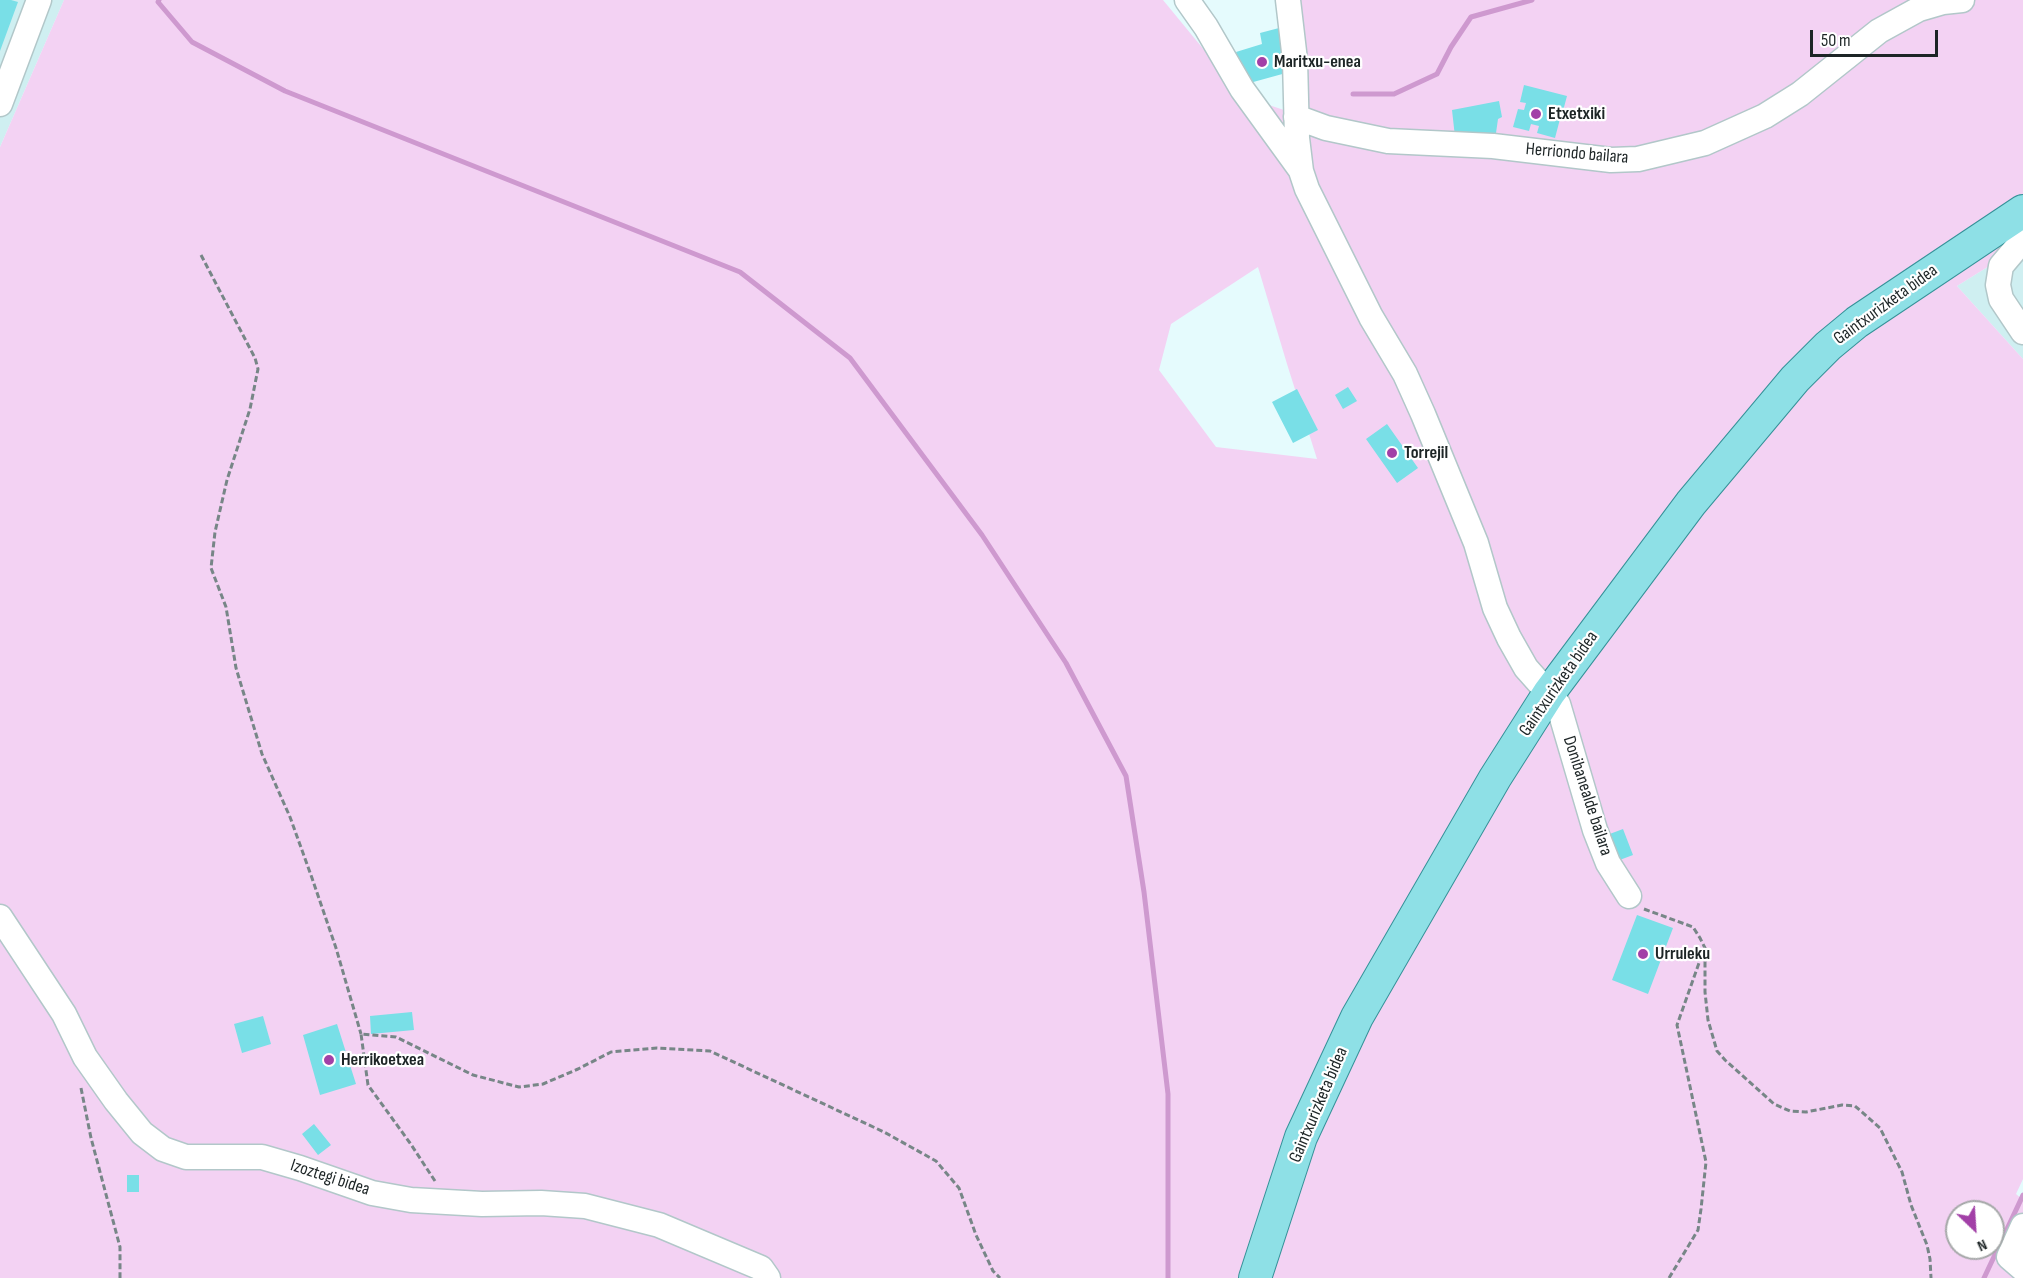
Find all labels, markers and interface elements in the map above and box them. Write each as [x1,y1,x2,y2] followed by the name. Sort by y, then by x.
[1813,18,1940,56] scale bar
[1821,30,1851,51] text: 50 m
[1274,51,1361,73] place label: Maritxu-enea
[1255,55,1269,69] marker: Maritxu-enea
[1548,103,1605,125] place label: Etxetxiki
[1529,107,1543,121] marker: Etxetxiki
[1525,139,1629,169] street label: Herriondo bailara
[1830,260,1942,350] street label: Gaintxurizketa bidea
[1404,442,1448,464] place label: Torrejil
[1385,446,1399,460] marker: Torrejil
[1515,627,1603,741] street label: Gaintxurizketa bidea
[1558,734,1616,858] street label: Donibanealde bailara
[1655,943,1710,965] place label: Urruleku
[1636,947,1650,961] marker: Urruleku
[1285,1044,1353,1166] street label: Gaintxurizketa bidea
[341,1049,424,1071] place label: Herrikoetxea
[322,1053,336,1067] marker: Herrikoetxea
[288,1155,372,1201] street label: Izoztegi bidea
[1945,1200,2005,1260] north arrow
[1974,1235,1990,1255] text: N

